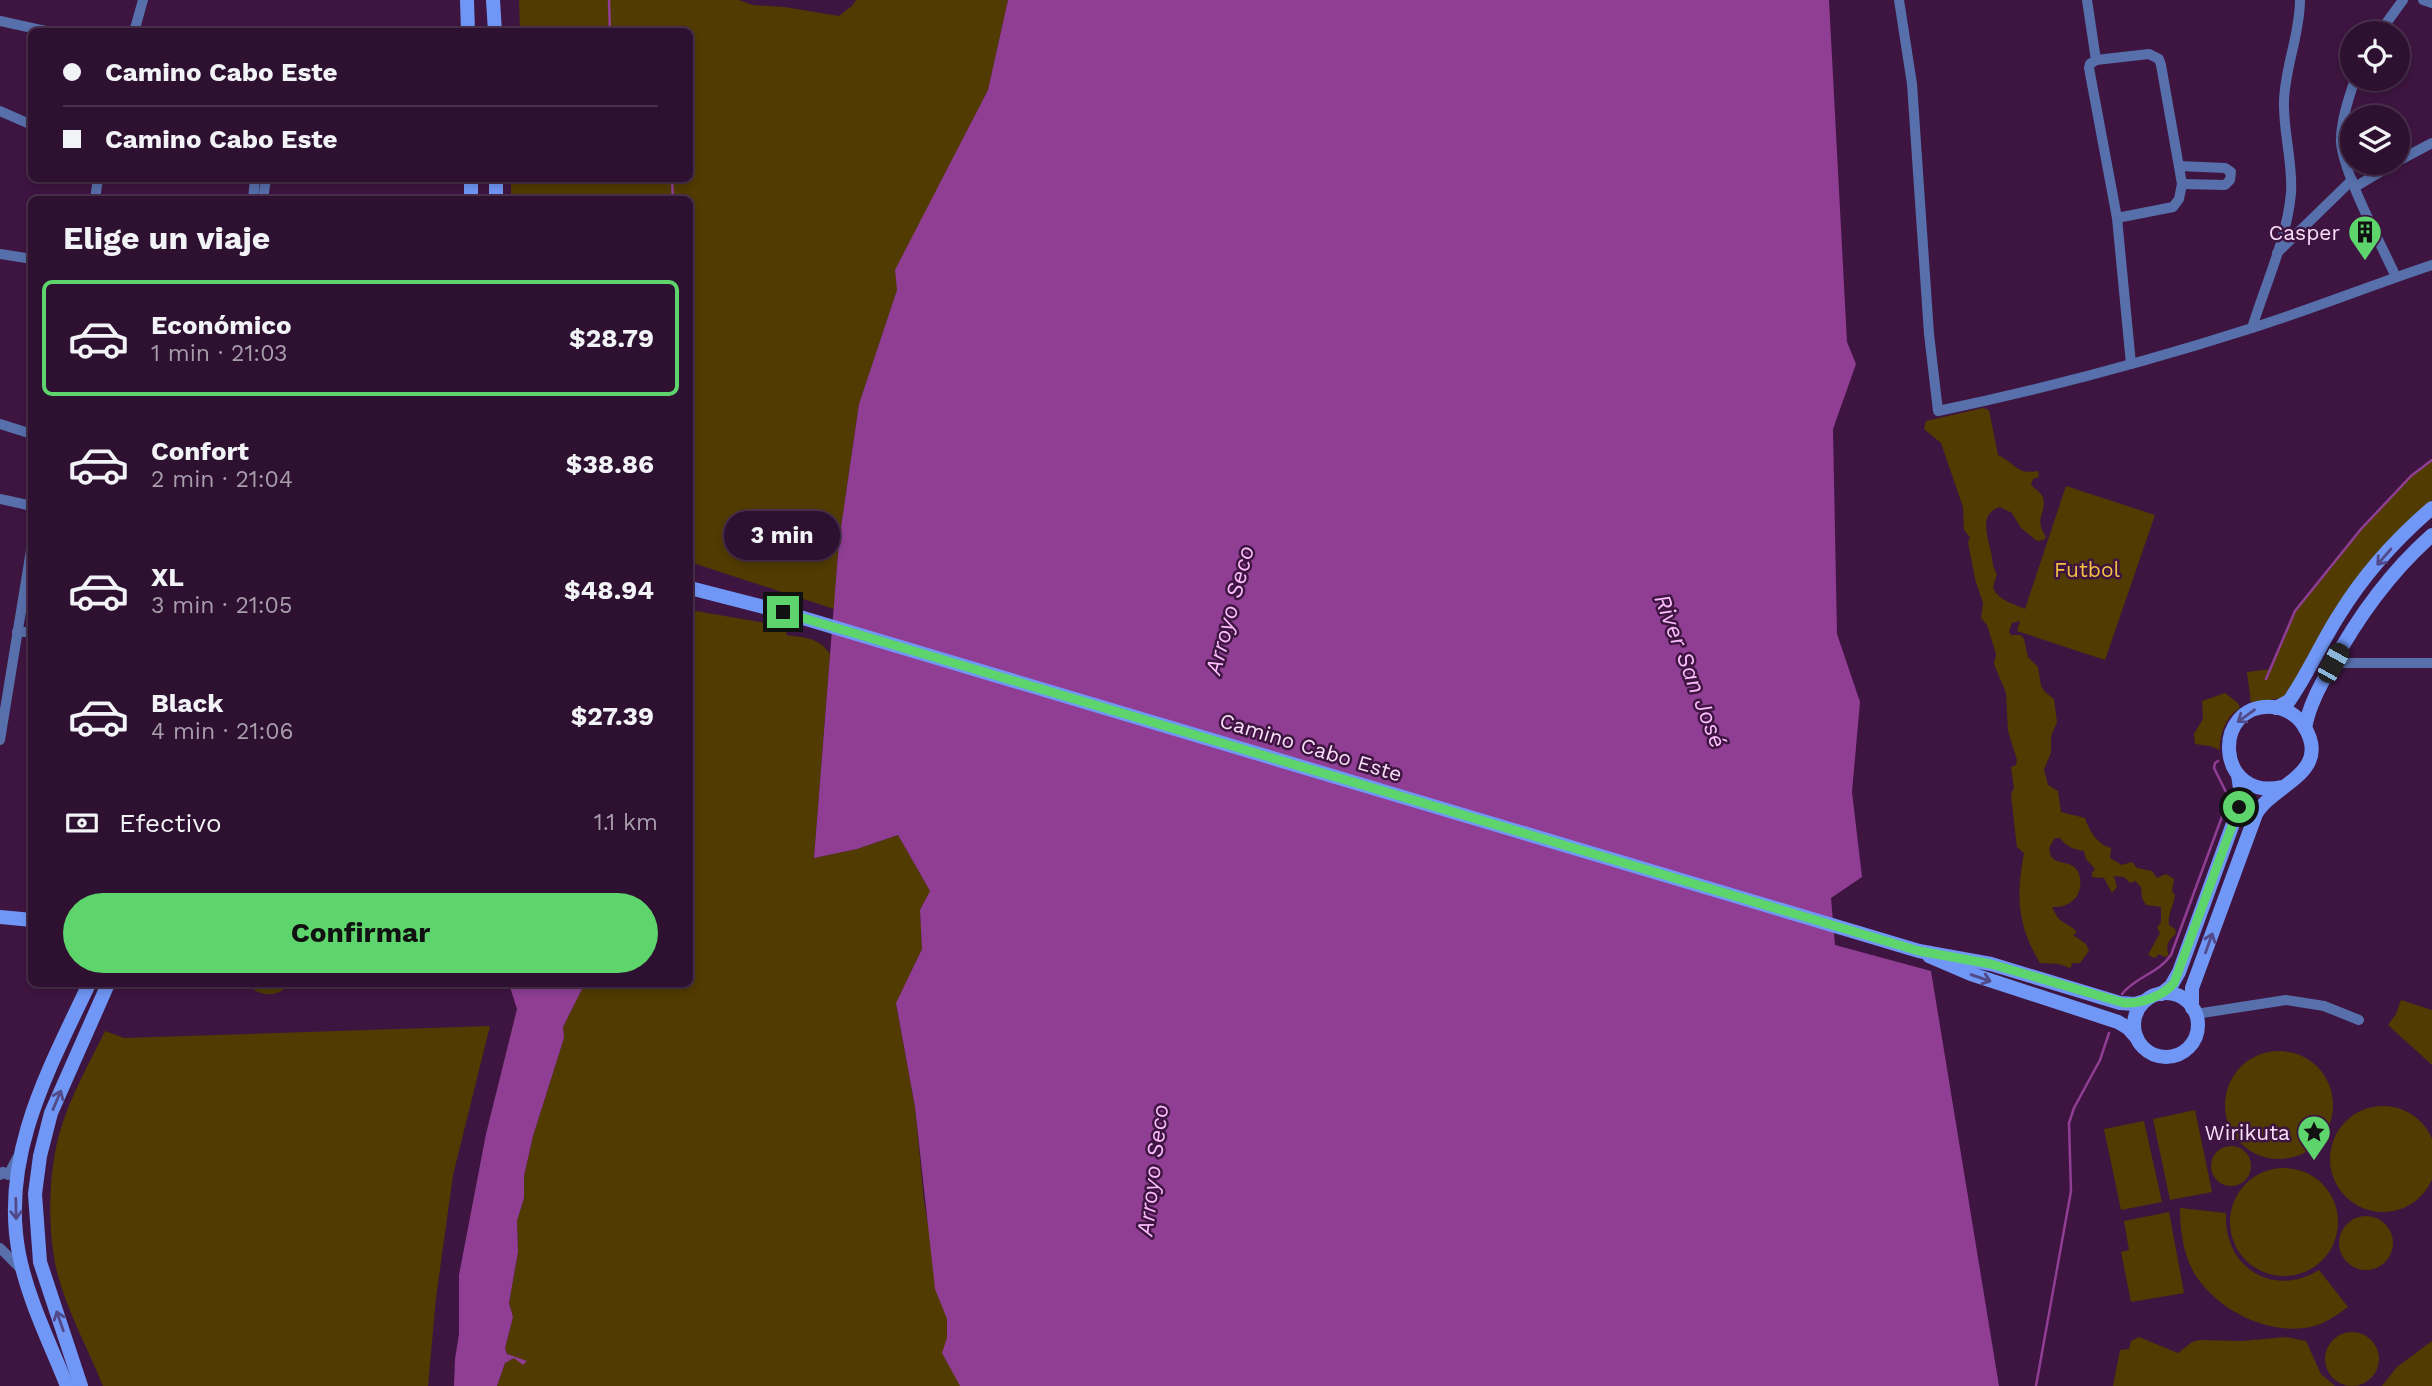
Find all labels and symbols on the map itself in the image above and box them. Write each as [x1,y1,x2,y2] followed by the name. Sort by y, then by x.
[2346,213,2384,262] building icon: Casper
[2269,220,2340,245] place label: Casper
[725,510,841,560] callout: 3 min
[1200,542,1260,678] water label: Arroyo Seco
[2376,548,2392,566] one-way arrow
[2054,557,2121,582] park label: Futbol
[1648,590,1732,752] water label: River San José
[767,596,799,628] route end
[2314,640,2353,686] car
[1217,707,1405,787] street label: Camino Cabo Este
[2237,709,2256,723] one-way arrow
[2223,791,2255,823] route start
[2204,932,2216,954] one-way arrow
[1970,972,1992,985] one-way arrow
[51,1090,64,1111] one-way arrow
[1131,1103,1174,1238] water label: Arroyo Seco
[2295,1113,2333,1162] place icon: Wirikuta
[2205,1120,2290,1145] place label: Wirikuta
[9,1197,23,1220] one-way arrow
[53,1310,66,1332] one-way arrow

